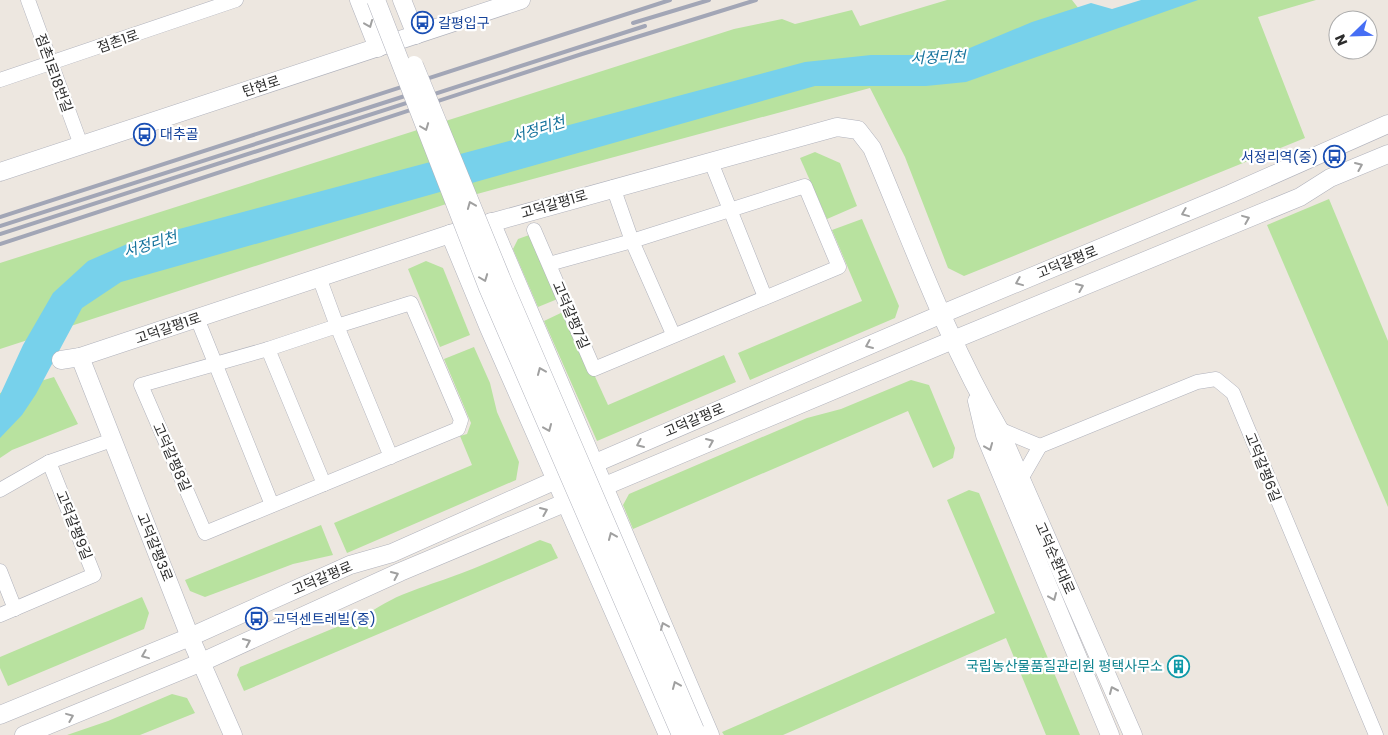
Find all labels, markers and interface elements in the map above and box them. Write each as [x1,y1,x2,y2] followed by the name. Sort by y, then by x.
[1328,10,1378,60] north arrow
[410,11,434,35] bus stop icon: 갈평입구
[438,13,490,33] place label: 갈평입구
[363,19,373,28] one-way arrow
[94,24,142,57] street label: 점촌1로
[31,31,77,115] street label: 점촌1로18번길
[1330,31,1352,49] text: N
[910,45,968,68] water label: 서정리천
[240,70,283,101] street label: 탄현로
[509,110,570,147] water label: 서정리천
[132,122,156,146] bus stop icon: 대추골
[419,122,430,131] one-way arrow
[160,124,199,144] place label: 대추골
[1322,145,1346,169] bus stop icon: 서정리역(중)
[1241,147,1318,167] place label: 서정리역(중)
[1354,162,1363,172] one-way arrow
[518,185,590,223] street label: 고덕갈평1로
[467,201,477,210] one-way arrow
[1181,207,1190,217] one-way arrow
[1241,215,1250,226] one-way arrow
[121,225,182,262] water label: 서정리천
[1033,241,1101,283] street label: 고덕갈평로
[478,274,488,282] one-way arrow
[1015,275,1024,286] one-way arrow
[548,278,594,352] street label: 고덕갈평7길
[1075,283,1084,294] one-way arrow
[132,307,204,349] street label: 고덕갈평1로
[865,338,874,349] one-way arrow
[536,367,547,376] one-way arrow
[660,398,728,442] street label: 고덕갈평로
[148,419,196,495] street label: 고덕갈평8길
[542,423,553,432] one-way arrow
[1240,429,1286,505] street label: 고덕갈평6길
[636,437,645,448] one-way arrow
[706,437,714,447] one-way arrow
[983,442,994,451] one-way arrow
[51,487,97,563] street label: 고덕갈평9길
[540,507,548,517] one-way arrow
[132,510,178,585] street label: 고덕갈평3로
[1030,519,1080,597] street label: 고덕순환대로
[607,532,618,541] one-way arrow
[288,556,356,600] street label: 고덕갈평로
[390,570,399,581] one-way arrow
[1046,592,1057,601] one-way arrow
[245,607,269,631] bus stop icon: 고덕센트레빌(중)
[273,609,376,629] place label: 고덕센트레빌(중)
[660,622,670,631] one-way arrow
[242,637,251,648] one-way arrow
[141,649,150,660] one-way arrow
[1167,654,1191,678] building icon: 국립농산물품질관리원 평택사무소
[966,656,1163,676] place label: 국립농산물품질관리원 평택사무소
[671,681,682,690] one-way arrow
[1109,686,1120,695] one-way arrow
[65,712,74,723] one-way arrow

